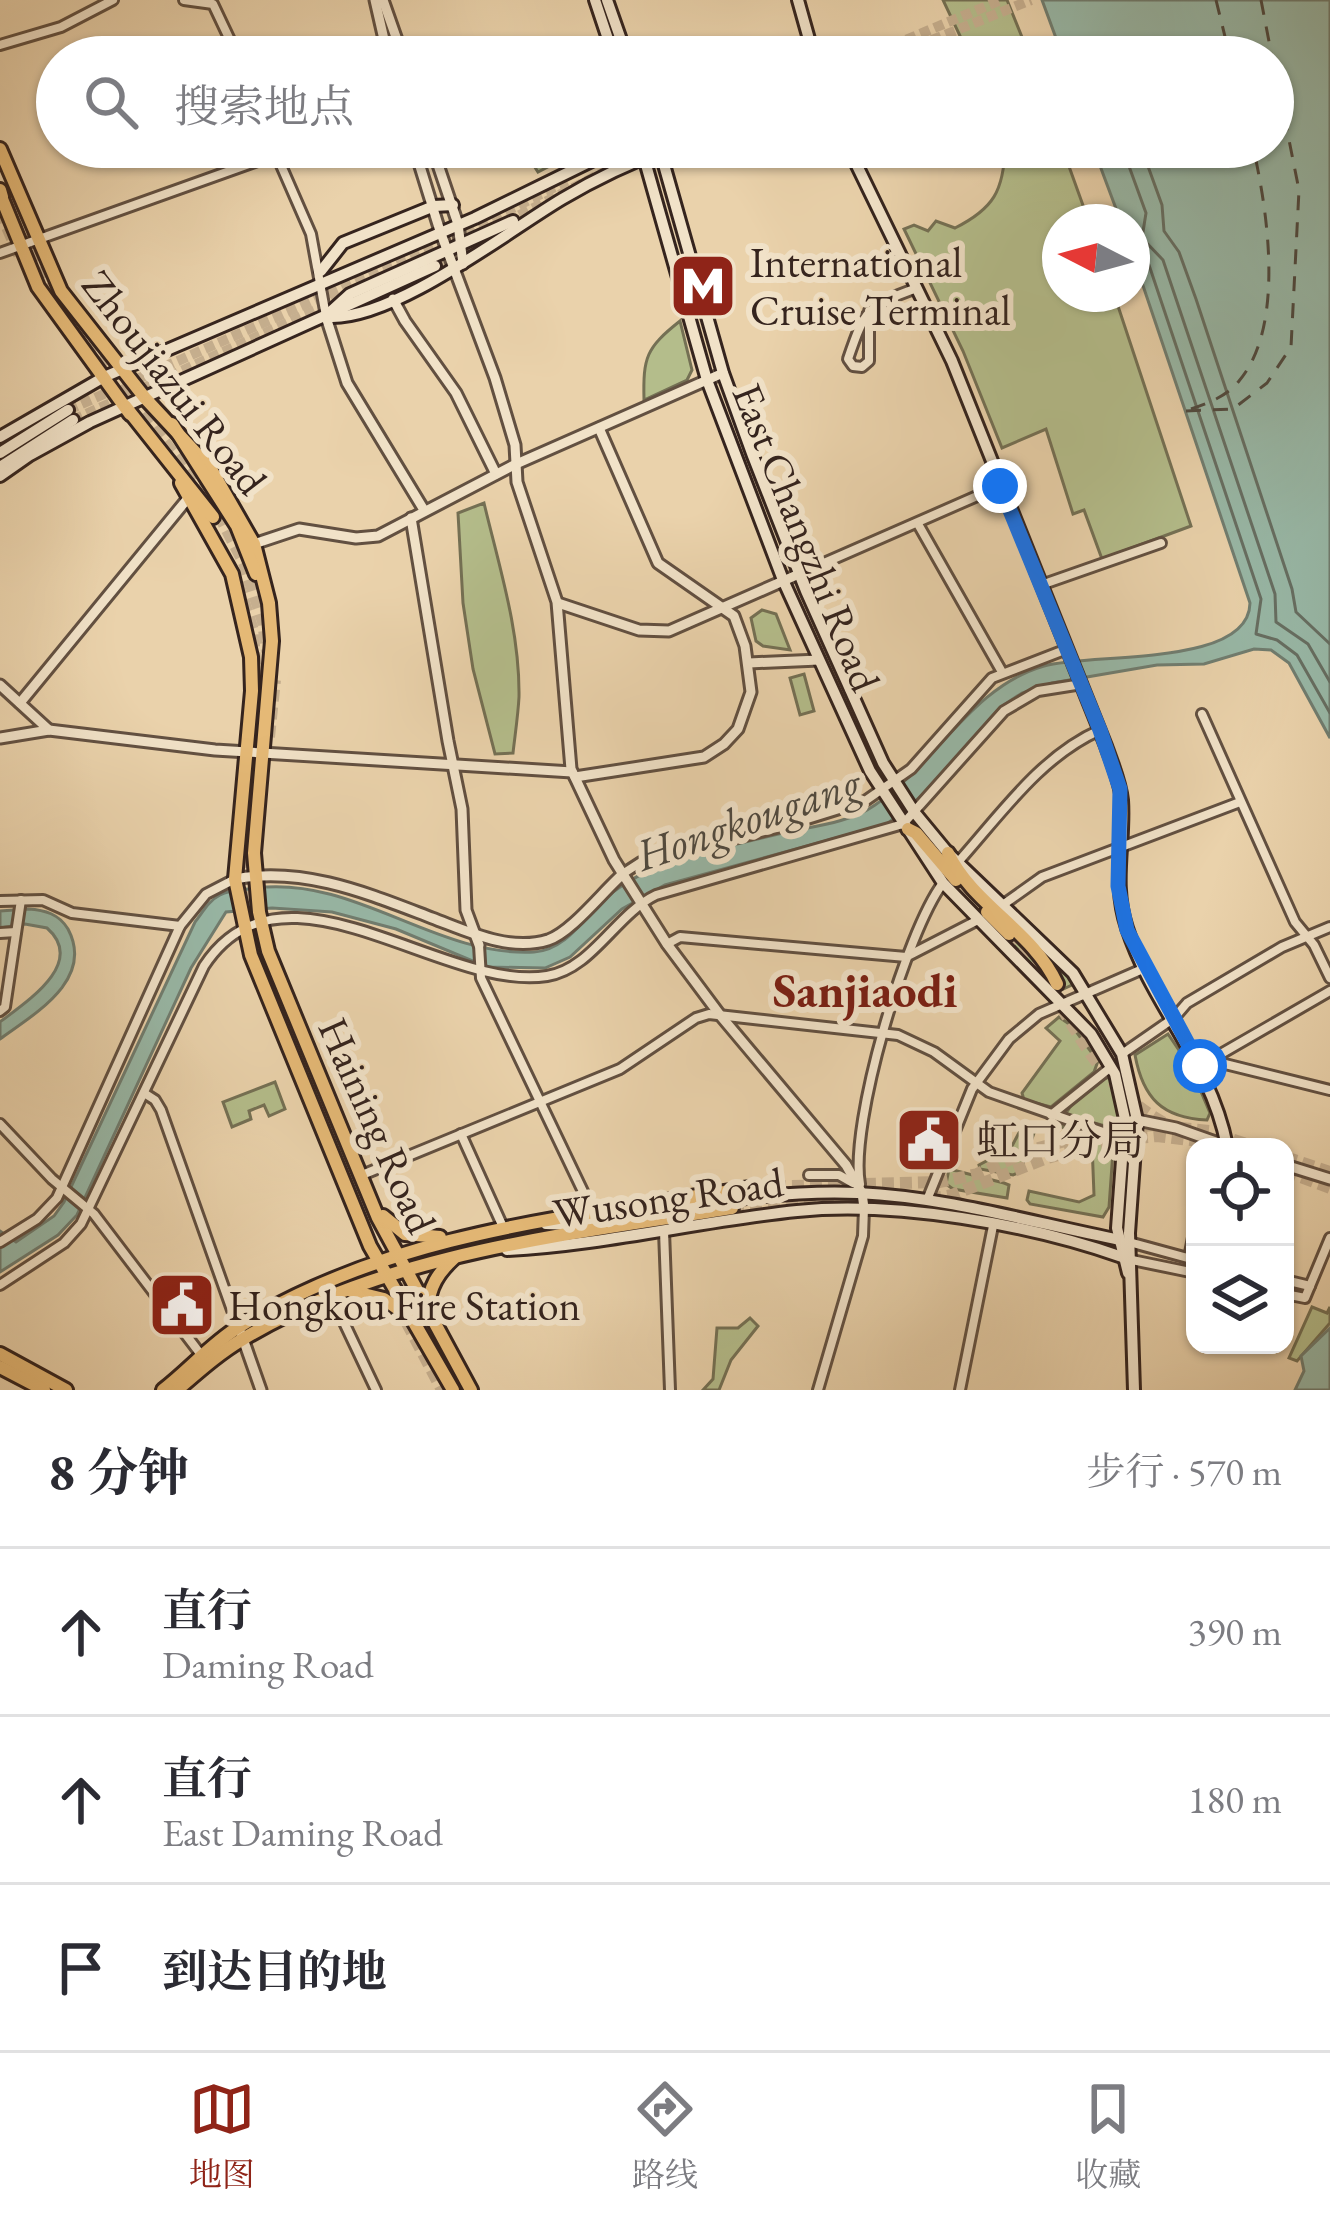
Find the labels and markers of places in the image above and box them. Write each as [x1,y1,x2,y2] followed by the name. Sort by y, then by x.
[750,235,1011,338] place label: International Cruise Terminal
[668,251,738,321] metro station icon: International Cruise Terminal
[894,1105,964,1175] public building icon: 虹口分局
[976,1113,1144,1168] place label: 虹口分局
[147,1270,217,1340] public building icon: Hongkou Fire Station
[228,1278,581,1333] place label: Hongkou Fire Station

